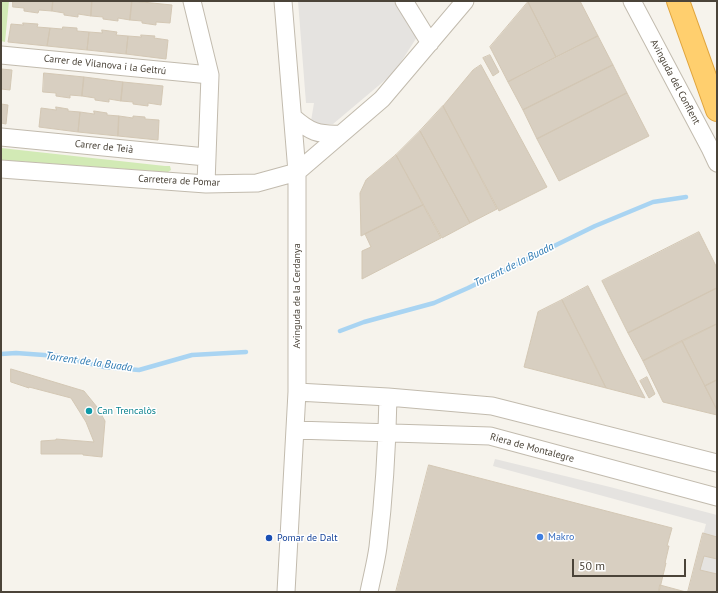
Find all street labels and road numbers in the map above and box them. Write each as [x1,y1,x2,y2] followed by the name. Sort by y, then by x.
[648,38,702,126] street label: Avinguda del Conflent
[43,53,167,77] street label: Carrer de Vilanova i la Geltrú
[74,138,134,156] street label: Carrer de Teià
[138,173,220,189] street label: Carretera de Pomar
[291,243,303,349] street label: Avinguda de la Cerdanya
[489,431,575,465] street label: Riera de Montalegre

